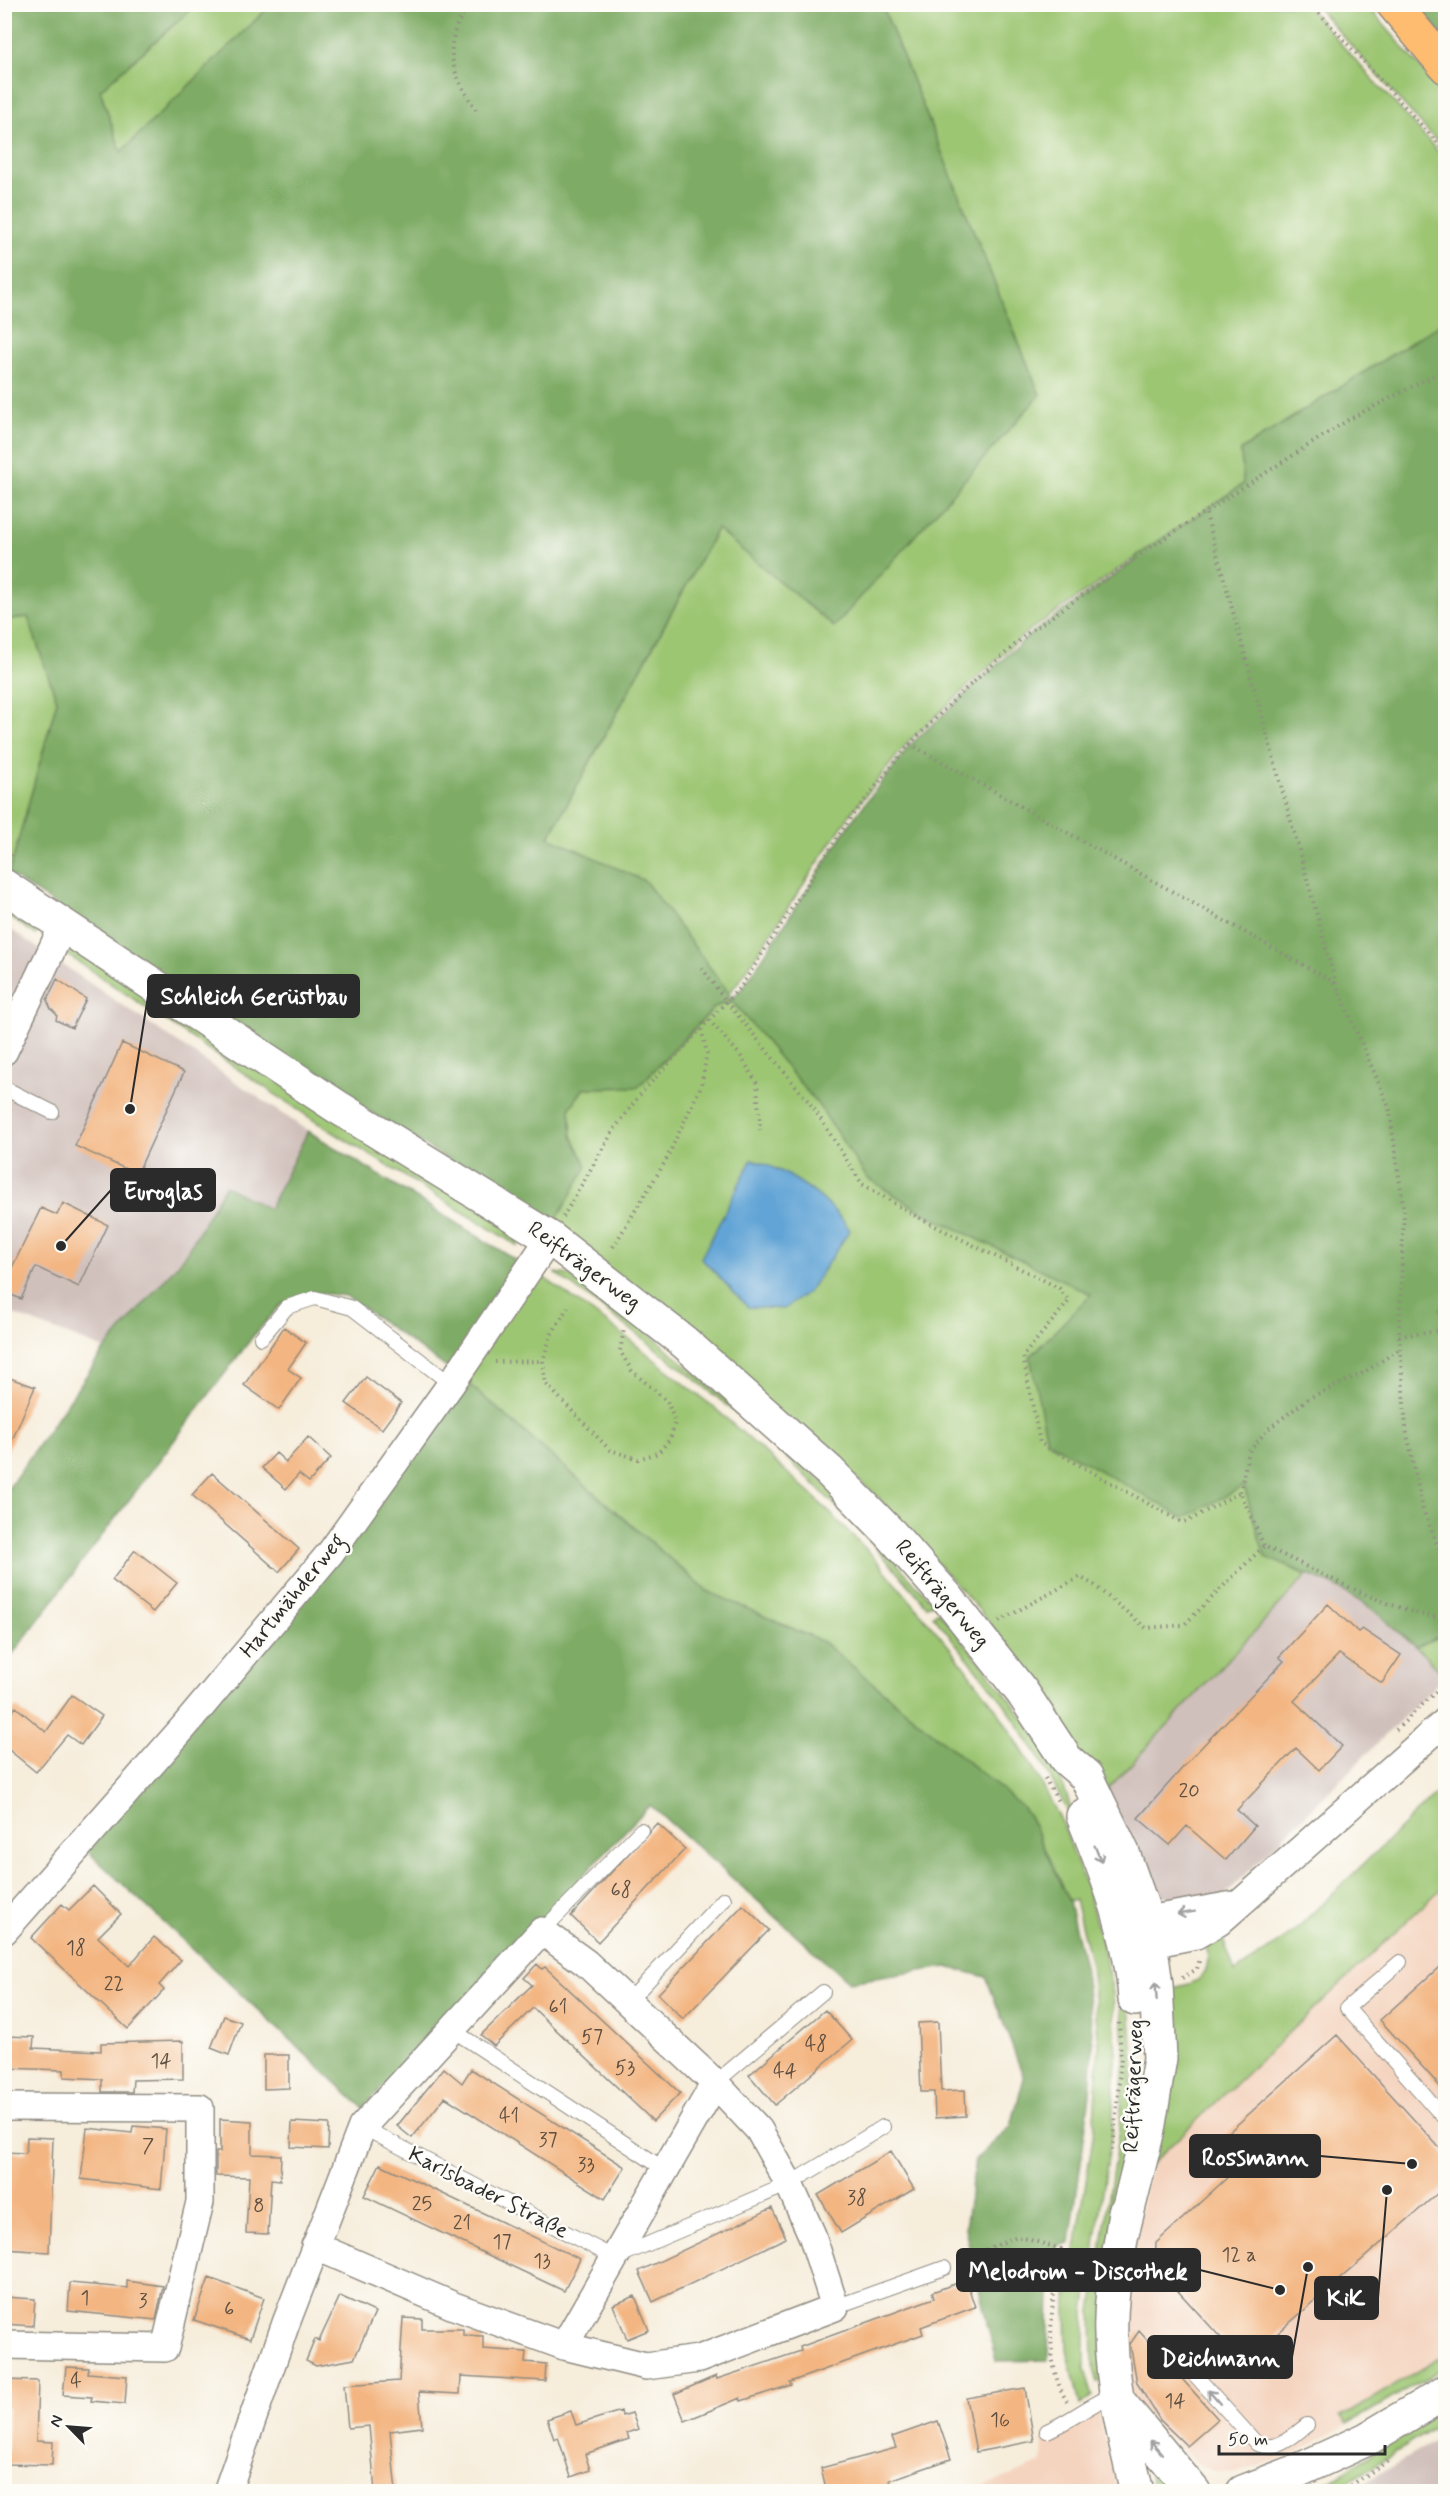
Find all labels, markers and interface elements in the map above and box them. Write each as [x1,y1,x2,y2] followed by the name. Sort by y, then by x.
[148,975,359,1017] callout: Schleich Gerüstbau
[161,982,347,1013] text: Schleich Gerüstbau
[111,1169,215,1211] callout: Euroglas
[123,1177,203,1209] text: Euroglas
[521,1215,646,1317] street label: Reifträgerweg
[234,1528,354,1666] street label: Hartmähderweg
[888,1534,996,1655] street label: Reifträgerweg
[1178,1778,1200,1805] house number: 20
[1093,1844,1104,1863] one-way arrow
[610,1877,632,1904] house number: 68
[1176,1908,1196,1919] one-way arrow
[66,1935,86,1962] house number: 18
[104,1971,124,1998] house number: 22
[1151,1981,1162,2001] one-way arrow
[549,1994,567,2021] house number: 61
[1118,2019,1151,2153] street label: Reifträgerweg
[581,2024,603,2051] house number: 57
[805,2031,827,2058] house number: 48
[150,2048,172,2075] house number: 14
[615,2055,635,2082] house number: 53
[773,2058,797,2085] house number: 44
[499,2103,519,2130] house number: 41
[538,2127,558,2154] house number: 37
[142,2133,154,2160] house number: 7
[1190,2135,1320,2177] callout: Rossmann
[403,2141,573,2245] street label: Karlsbader Straße
[1202,2143,1309,2174] text: Rossmann
[577,2152,595,2179] house number: 33
[847,2185,867,2212] house number: 38
[412,2191,432,2218] house number: 25
[253,2193,265,2220] house number: 8
[453,2210,471,2237] house number: 21
[493,2229,512,2256] house number: 17
[1221,2242,1257,2269] house number: 12 a
[533,2248,551,2275] house number: 13
[957,2249,1200,2291] callout: Melodrom - Discothek
[968,2257,1188,2288] text: Melodrom - Discothek
[1315,2277,1378,2319] callout: KiK
[1327,2284,1366,2315] text: KiK
[81,2285,89,2312] house number: 1
[138,2288,148,2315] house number: 3
[224,2296,234,2323] house number: 6
[1148,2336,1292,2378] callout: Deichmann
[1160,2344,1280,2375] text: Deichmann
[70,2368,82,2395] house number: 4
[1164,2388,1186,2415] house number: 14
[1207,2390,1221,2405] one-way arrow
[39,2397,99,2457] north arrow
[990,2407,1010,2434] house number: 16
[45,2412,69,2431] text: N
[1219,2418,1386,2456] scale bar
[1228,2428,1268,2452] text: 50 m
[1149,2440,1163,2455] one-way arrow

